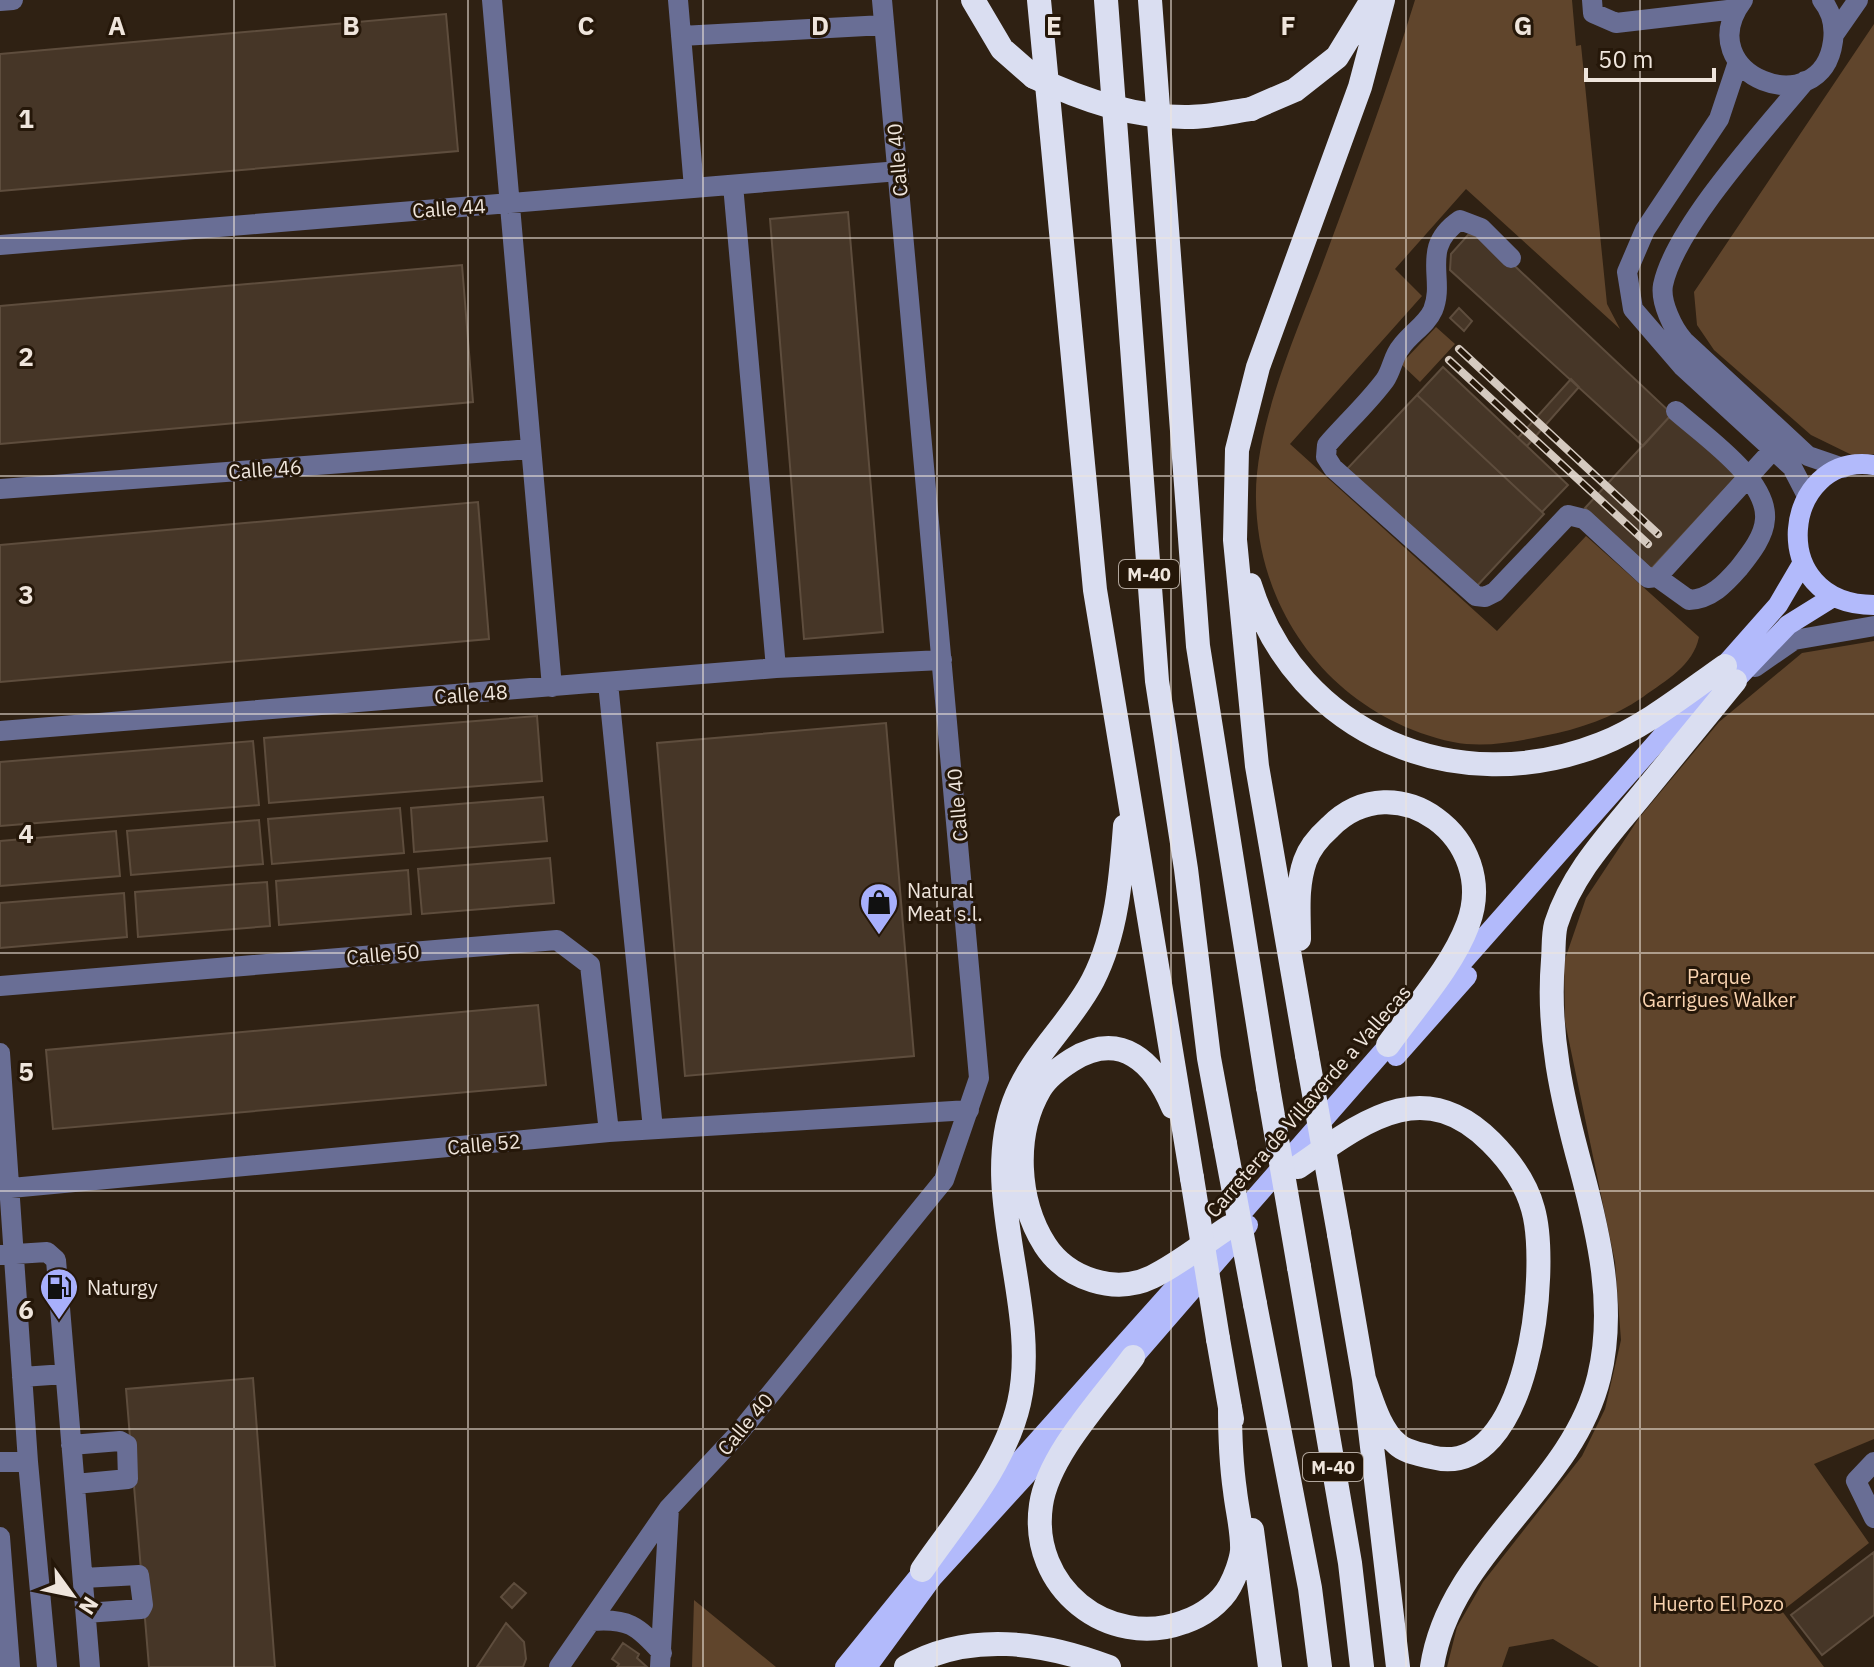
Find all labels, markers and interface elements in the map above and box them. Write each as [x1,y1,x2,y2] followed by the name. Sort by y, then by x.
[108,8,126,42] text: A
[342,8,360,42] text: B
[578,8,595,42] text: C
[811,8,829,42] text: D
[1046,8,1062,42] text: E
[1280,8,1296,42] text: F
[1514,8,1532,42] text: G
[1586,32,1714,82] scale bar
[1598,43,1653,75] text: 50 m
[18,101,34,135] text: 1
[880,122,914,198] street label: Calle 40
[411,192,487,224] street label: Calle 44
[18,339,34,373] text: 2
[227,453,303,485] street label: Calle 46
[1119,560,1179,588] road number: M-40
[18,577,34,611] text: 3
[433,678,509,710] street label: Calle 48
[940,767,974,843] street label: Calle 40
[18,816,34,850] text: 4
[907,877,983,927] place label: Natural Meat s.l.
[858,881,900,936] shop icon: Natural Meat s.l.
[345,937,421,971] street label: Calle 50
[1642,963,1796,1013] park label: Parque Garrigues Walker
[1199,979,1417,1223] street label: Carretera de Villaverde a Vallecas
[18,1054,34,1088] text: 5
[446,1127,522,1161] street label: Calle 52
[38,1266,80,1321] fuel station icon: Naturgy
[87,1274,158,1301] place label: Naturgy
[18,1292,34,1326] text: 6
[711,1387,779,1461] street label: Calle 40
[1303,1453,1363,1481] road number: M-40
[32,1555,112,1635] north arrow
[1652,1590,1784,1617] park label: Huerto El Pozo
[73,1592,106,1621] text: N

